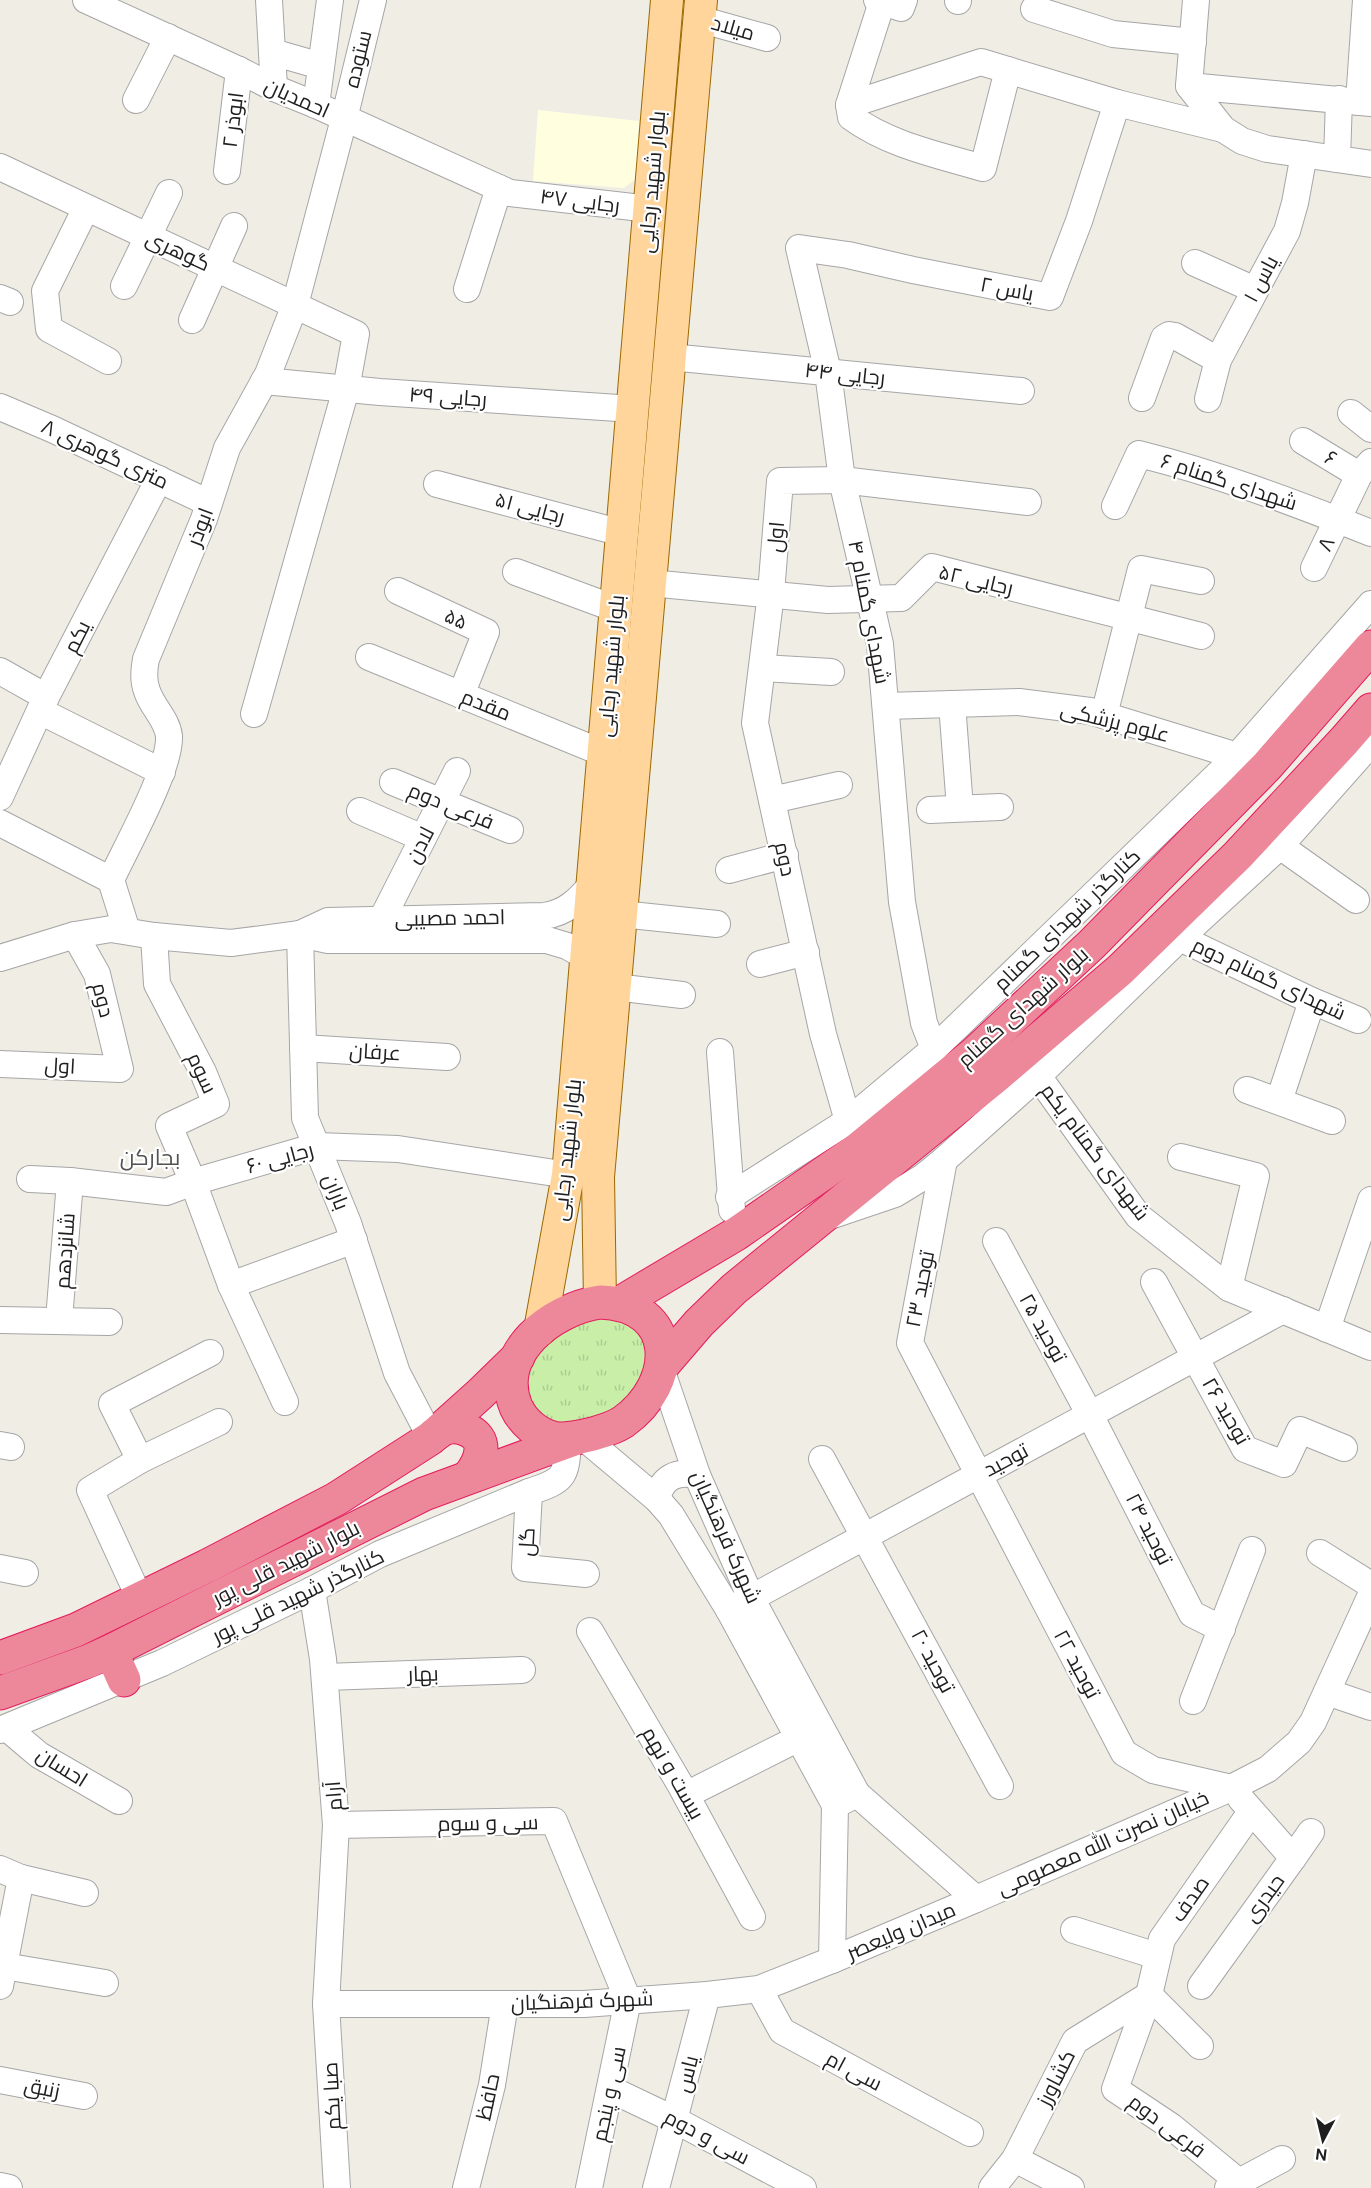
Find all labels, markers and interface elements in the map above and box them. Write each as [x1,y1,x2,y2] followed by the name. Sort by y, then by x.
[708,8,758,48] street label: میلاد
[337,27,379,91] street label: ستوده
[260,71,334,125] street label: احمدیان
[216,91,250,149] street label: ابوذر ۲
[632,110,672,254] street label: بلوار شهید رجایی
[538,182,622,220] street label: رجایی ۴۷
[141,224,215,278] street label: گوهری
[1237,250,1285,307] street label: یاس ۱
[978,270,1037,308] street label: یاس ۲
[803,356,887,392] street label: رجایی ۴۴
[408,380,488,414] street label: رجایی ۴۹
[37,412,173,496] street label: ۸ متری گوهری
[1319,443,1343,473] street label: ۶
[1157,447,1301,517] street label: شهدای گمنام ۶
[492,485,568,531] street label: رجایی ۵۱
[180,504,220,551] street label: ابوذر
[761,520,791,554] street label: اول
[1311,532,1341,556] street label: ۸
[841,538,897,686] street label: شهدای گمنام ۴
[936,558,1016,602] street label: رجایی ۵۲
[591,594,631,738] street label: بلوار شهید رجایی
[440,601,472,637] street label: ۵۵
[57,615,97,658] street label: یکم
[457,682,515,728] street label: مقدم
[1058,695,1172,749] street label: علوم پزشکی
[404,776,498,836] street label: فرعی دوم
[399,822,441,868] street label: لادن
[768,839,802,879] street label: دوم
[988,843,1146,997] street label: کنارگذر شهدای گمنام
[394,903,506,933] street label: احمد مصیبی
[1188,931,1350,1027] street label: شهدای گمنام دوم
[951,941,1095,1073] street label: بلوار شهدای گمنام
[85,980,121,1020] street label: دوم
[348,1037,402,1067] street label: عرفان
[180,1048,224,1098] street label: سوم
[44,1051,76,1081] street label: اول
[546,1078,588,1222] street label: بلوار شهید رجایی
[1034,1078,1156,1226] street label: شهدای گمنام یکم
[243,1136,317,1180] street label: رجایی ۶۰
[120,1143,180,1172] district label: بجارکن
[316,1170,356,1214] street label: باران
[48,1212,82,1290] street label: شانزدهم
[899,1248,941,1330] street label: توحید ۲۳
[1013,1288,1074,1368] street label: توحید ۲۵
[1195,1372,1257,1450] street label: توحید ۲۶
[979,1436,1034,1483] street label: توحید
[684,1466,768,1608] street label: شهرک فرهنگیان
[1119,1488,1179,1570] street label: توحید ۲۴
[207,1514,364,1613] street label: بلوار شهید قلی پور
[512,1527,542,1557] street label: گل
[206,1542,389,1650] street label: کنارگذر شهید قلی پور
[905,1624,962,1698] street label: توحید ۲۰
[1047,1625,1107,1704] street label: توحید ۲۲
[406,1659,439,1689] street label: بهار
[635,1721,711,1825] street label: بیست و نهم
[31,1740,93,1794] street label: احسان
[319,1780,349,1812] street label: آرام
[993,1784,1213,1902] street label: خیابان نصرت الله معصومی
[437,1808,539,1838] street label: سی و سوم
[1237,1868,1291,1928] street label: حیدری
[1164,1870,1216,1928] street label: صدف
[841,1895,960,1967] street label: میدان ولیعصر
[510,1985,654,2017] street label: شهرک فرهنگیان
[585,2044,633,2144] street label: سی و پنجم
[821,2044,887,2098] street label: سی ام
[1029,2045,1082,2112] street label: کشاورز
[669,2052,705,2095] street label: یاس
[316,2061,348,2131] street label: صبا یکم
[22,2071,62,2105] street label: زنبق
[469,2071,507,2123] street label: حافظ
[1122,2088,1212,2164] street label: فرعی دوم
[659,2103,755,2171] street label: سی و دوم
[1293,2110,1353,2170] north arrow
[1314,2143,1328,2166] text: N

